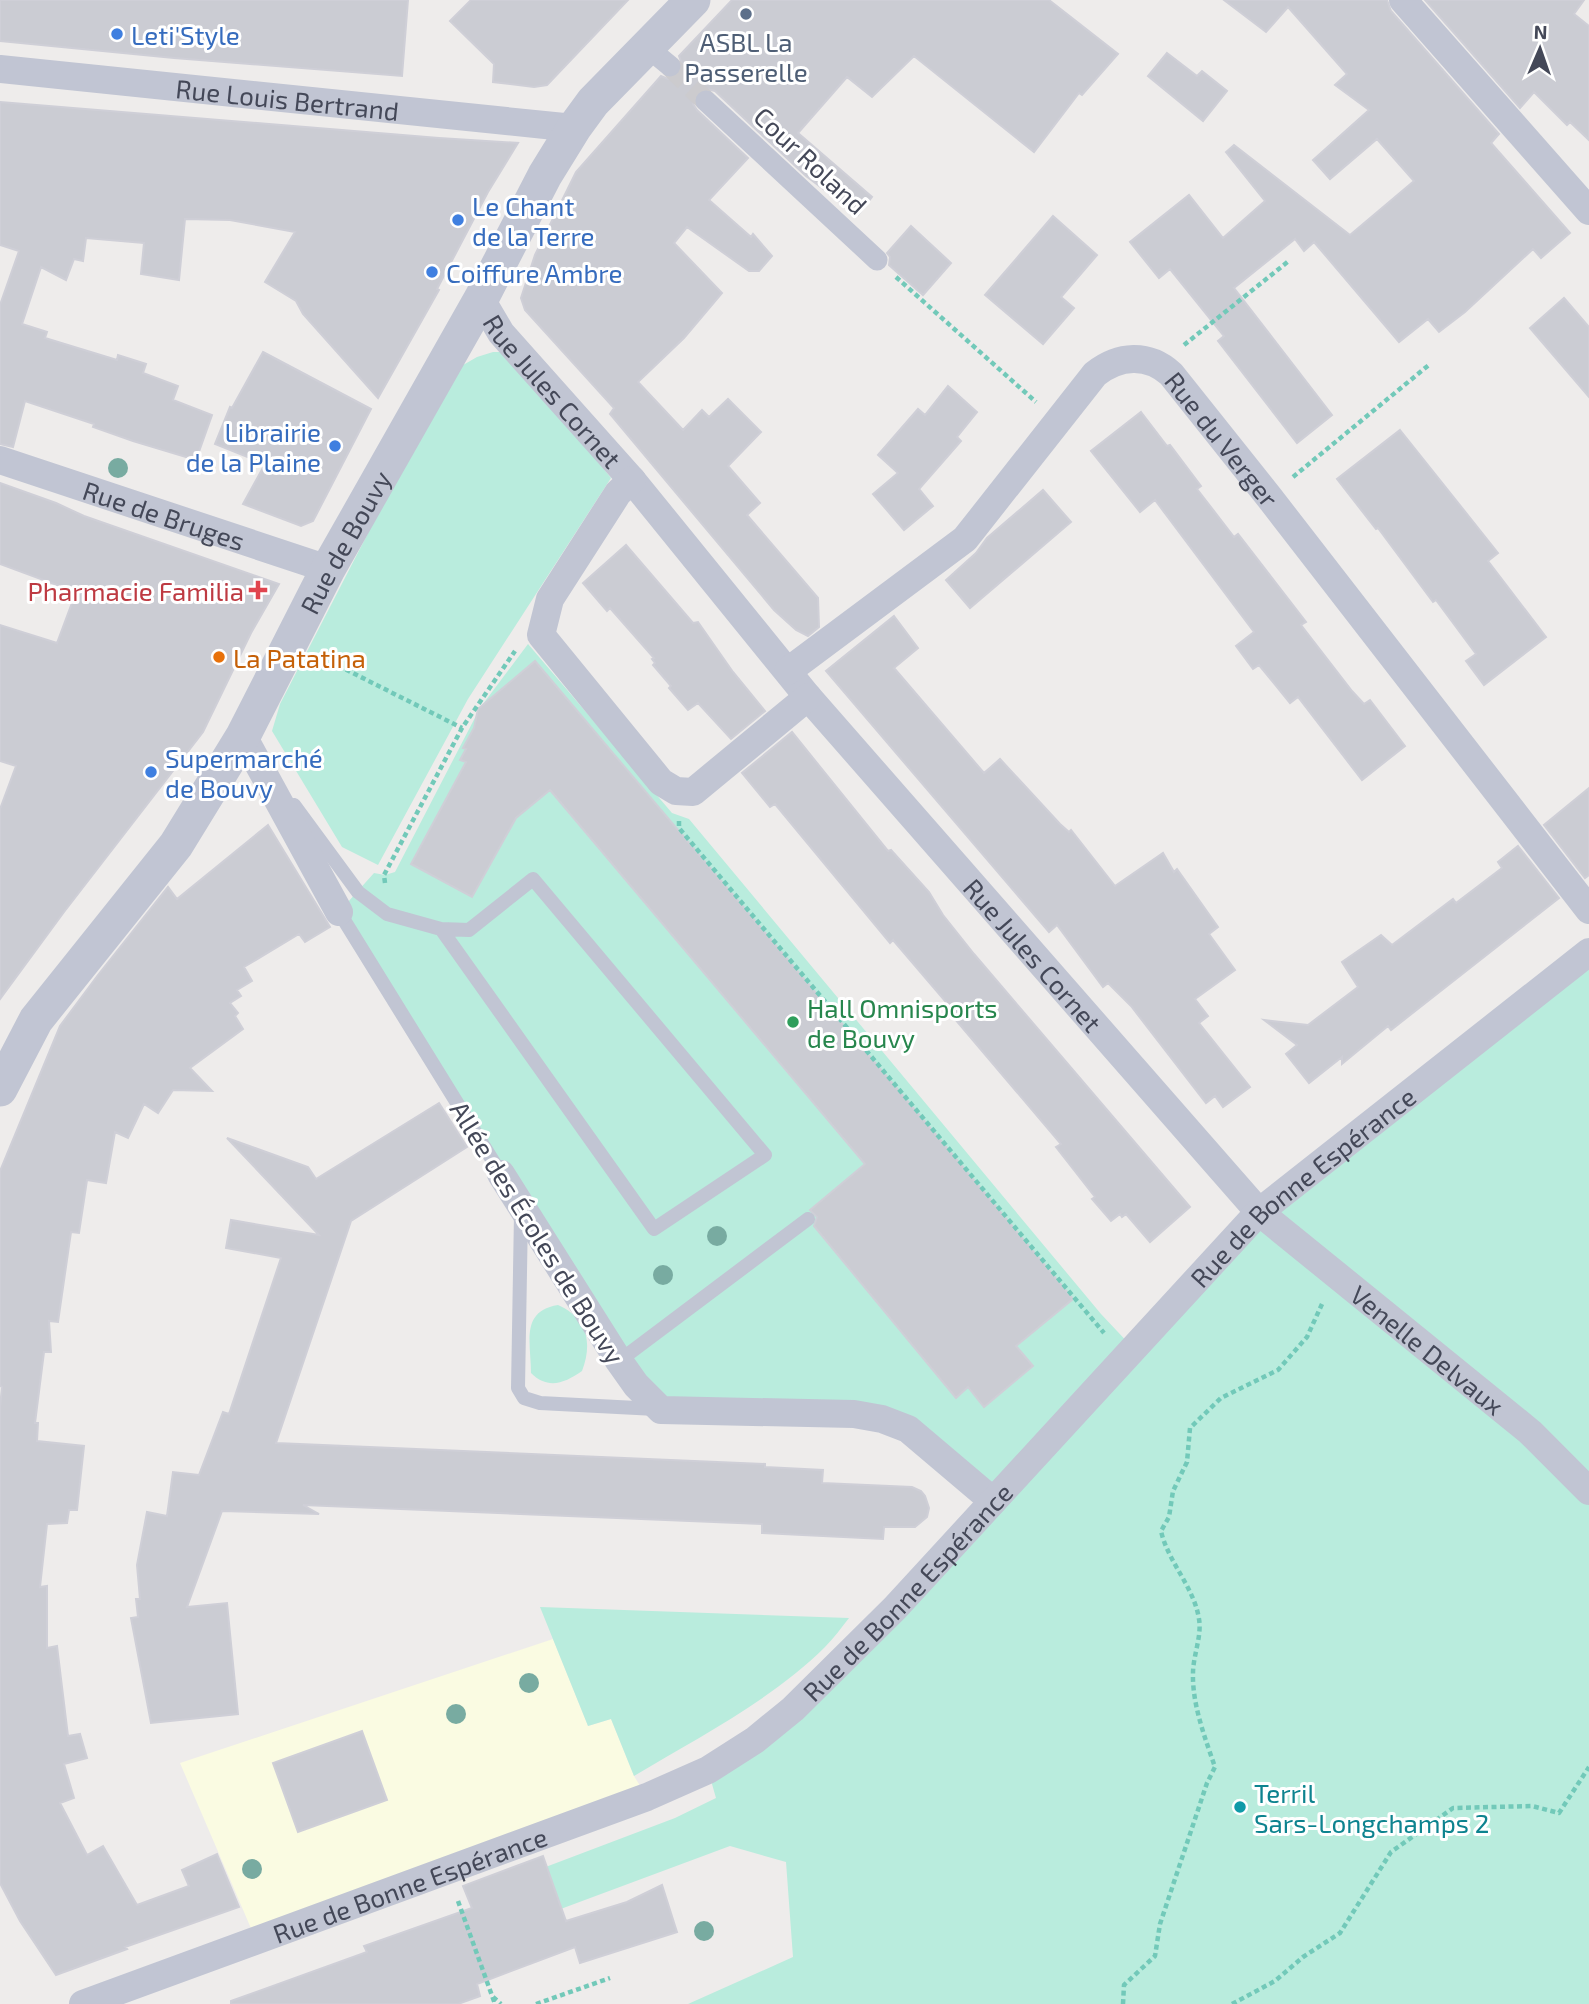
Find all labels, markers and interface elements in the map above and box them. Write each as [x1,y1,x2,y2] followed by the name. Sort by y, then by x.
[738,6,754,22] marker: ASBL La Passerelle
[1505,14,1575,84] north arrow
[131,19,240,50] place label: Leti'Style
[1533,20,1548,43] text: N
[109,26,125,42] marker: Leti'Style
[684,26,808,87] place label: ASBL La Passerelle
[174,72,401,125] street label: Rue Louis Bertrand
[748,100,874,220] street label: Cour Roland
[472,190,595,251] place label: Le Chant de la Terre
[450,212,466,228] marker: Le Chant de la Terre
[446,257,622,288] place label: Coiffure Ambre
[424,264,440,280] marker: Coiffure Ambre
[478,309,629,474] street label: Rue Jules Cornet
[1159,365,1286,512] street label: Rue du Verger
[186,416,321,477] place label: Librairie de la Plaine
[327,438,343,454] marker: Librairie de la Plaine
[293,465,396,618] street label: Rue de Bouvy
[79,473,249,556] street label: Rue de Bruges
[28,575,244,606] place label: Pharmacie Familia
[250,582,266,598] marker: Pharmacie Familia
[233,642,366,673] place label: La Patatina
[211,649,227,665] marker: La Patatina
[165,742,323,803] place label: Supermarché de Bouvy
[143,764,159,780] marker: Supermarché de Bouvy
[958,871,1109,1038] street label: Rue Jules Cornet
[807,992,998,1053] place label: Hall Omnisports de Bouvy
[785,1014,801,1030] marker: Hall Omnisports de Bouvy
[1183,1080,1421,1293] street label: Rue de Bonne Espérance
[444,1095,632,1369] street label: Allée des Écoles de Bouvy
[1345,1278,1511,1421] street label: Venelle Delvaux
[796,1476,1018,1707] street label: Rue de Bonne Espérance
[1254,1777,1489,1838] place label: Terril Sars-Longchamps 2
[1232,1799,1248,1815] marker: Terril Sars-Longchamps 2
[268,1820,551,1949] street label: Rue de Bonne Espérance

